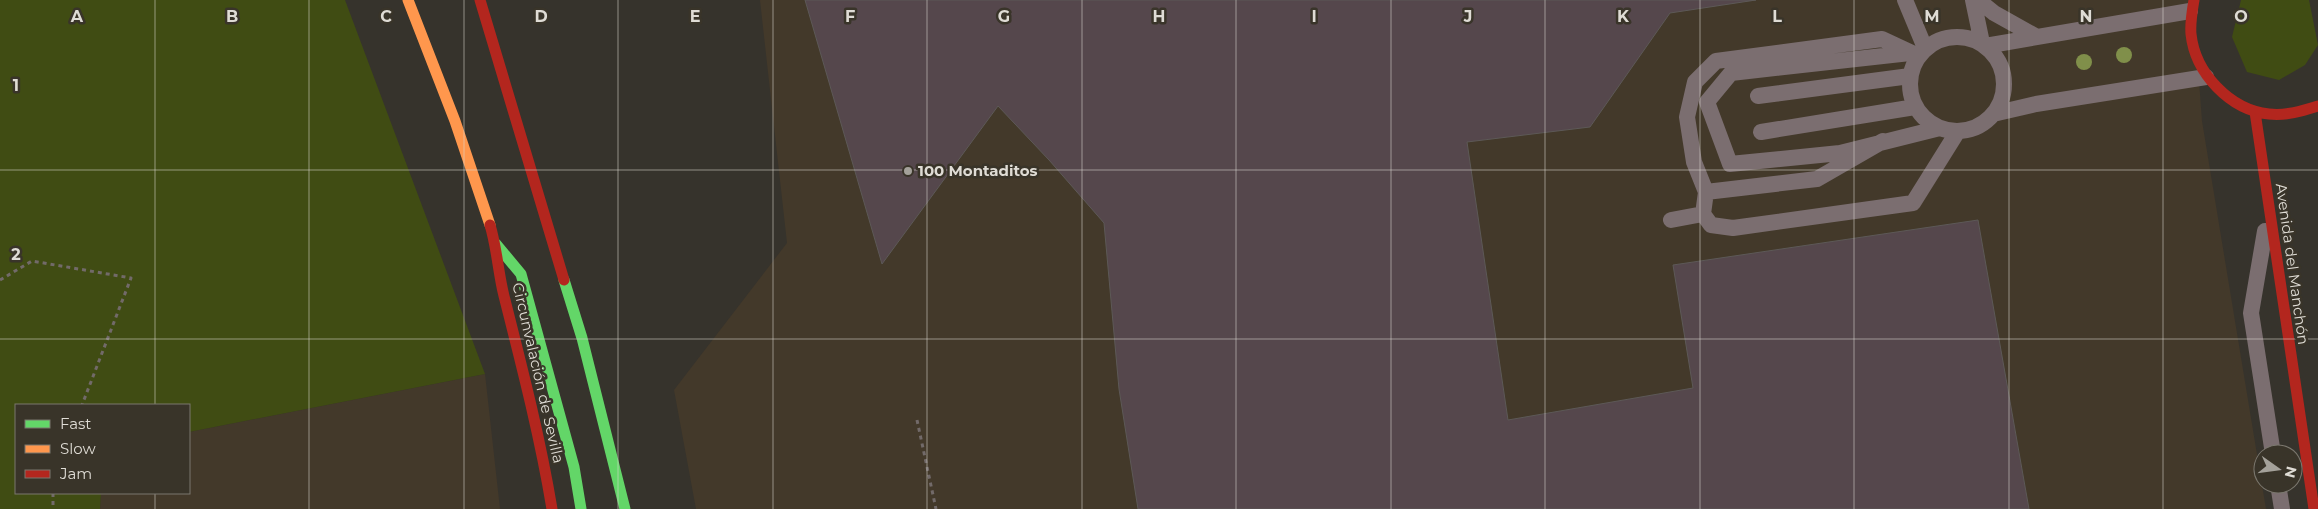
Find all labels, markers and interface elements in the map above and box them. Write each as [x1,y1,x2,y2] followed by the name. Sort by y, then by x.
[70,7,84,26] text: A
[226,7,238,26] text: B
[380,7,392,26] text: C
[534,7,548,26] text: D
[690,7,700,26] text: E
[845,7,855,26] text: F
[998,7,1010,26] text: G
[1153,7,1165,26] text: H
[1311,7,1317,26] text: I
[1463,7,1472,26] text: J
[1617,7,1630,26] text: K
[1772,7,1782,26] text: L
[1924,7,1940,26] text: M
[2080,7,2092,26] text: N
[2234,7,2248,26] text: O
[13,76,19,95] text: 1
[918,161,1038,180] place label: 100 Montaditos
[902,165,914,177] marker: 100 Montaditos
[2272,182,2313,346] street label: Avenida del Manchón
[11,245,21,264] text: 2
[508,281,569,465] street label: Circunvalación de Sevilla
[15,404,190,494] legend
[60,414,91,433] text: Fast
[60,439,96,458] text: Slow
[2253,444,2303,494] north arrow
[59,464,92,483] text: Jam
[2281,464,2301,480] text: N

